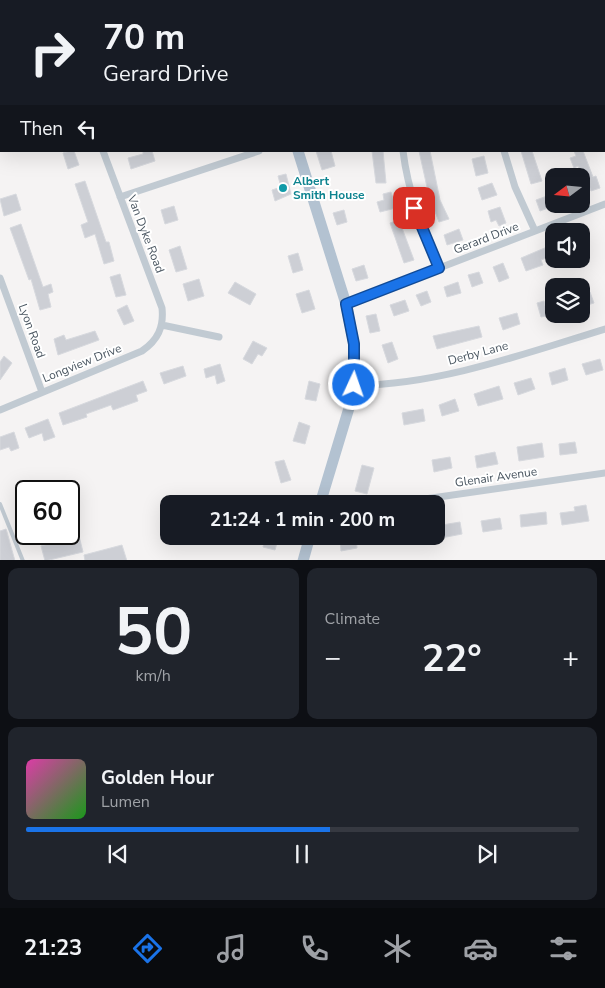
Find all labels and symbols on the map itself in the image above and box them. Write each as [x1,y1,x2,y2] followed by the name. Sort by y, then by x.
[545,168,590,212] north arrow
[293,173,365,203] place label: Albert Smith House
[277,182,289,194] marker: Albert Smith House
[393,187,435,229] pin
[123,192,168,275] street label: Van Dyke Road
[451,218,521,258] street label: Gerard Drive
[15,302,49,360] street label: Lyon Road
[446,337,510,369] street label: Derby Lane
[40,340,124,386] street label: Longview Drive
[327,358,379,410] position arrow
[454,463,538,491] street label: Glenair Avenue
[15,480,80,545] speed limit sign: 60

